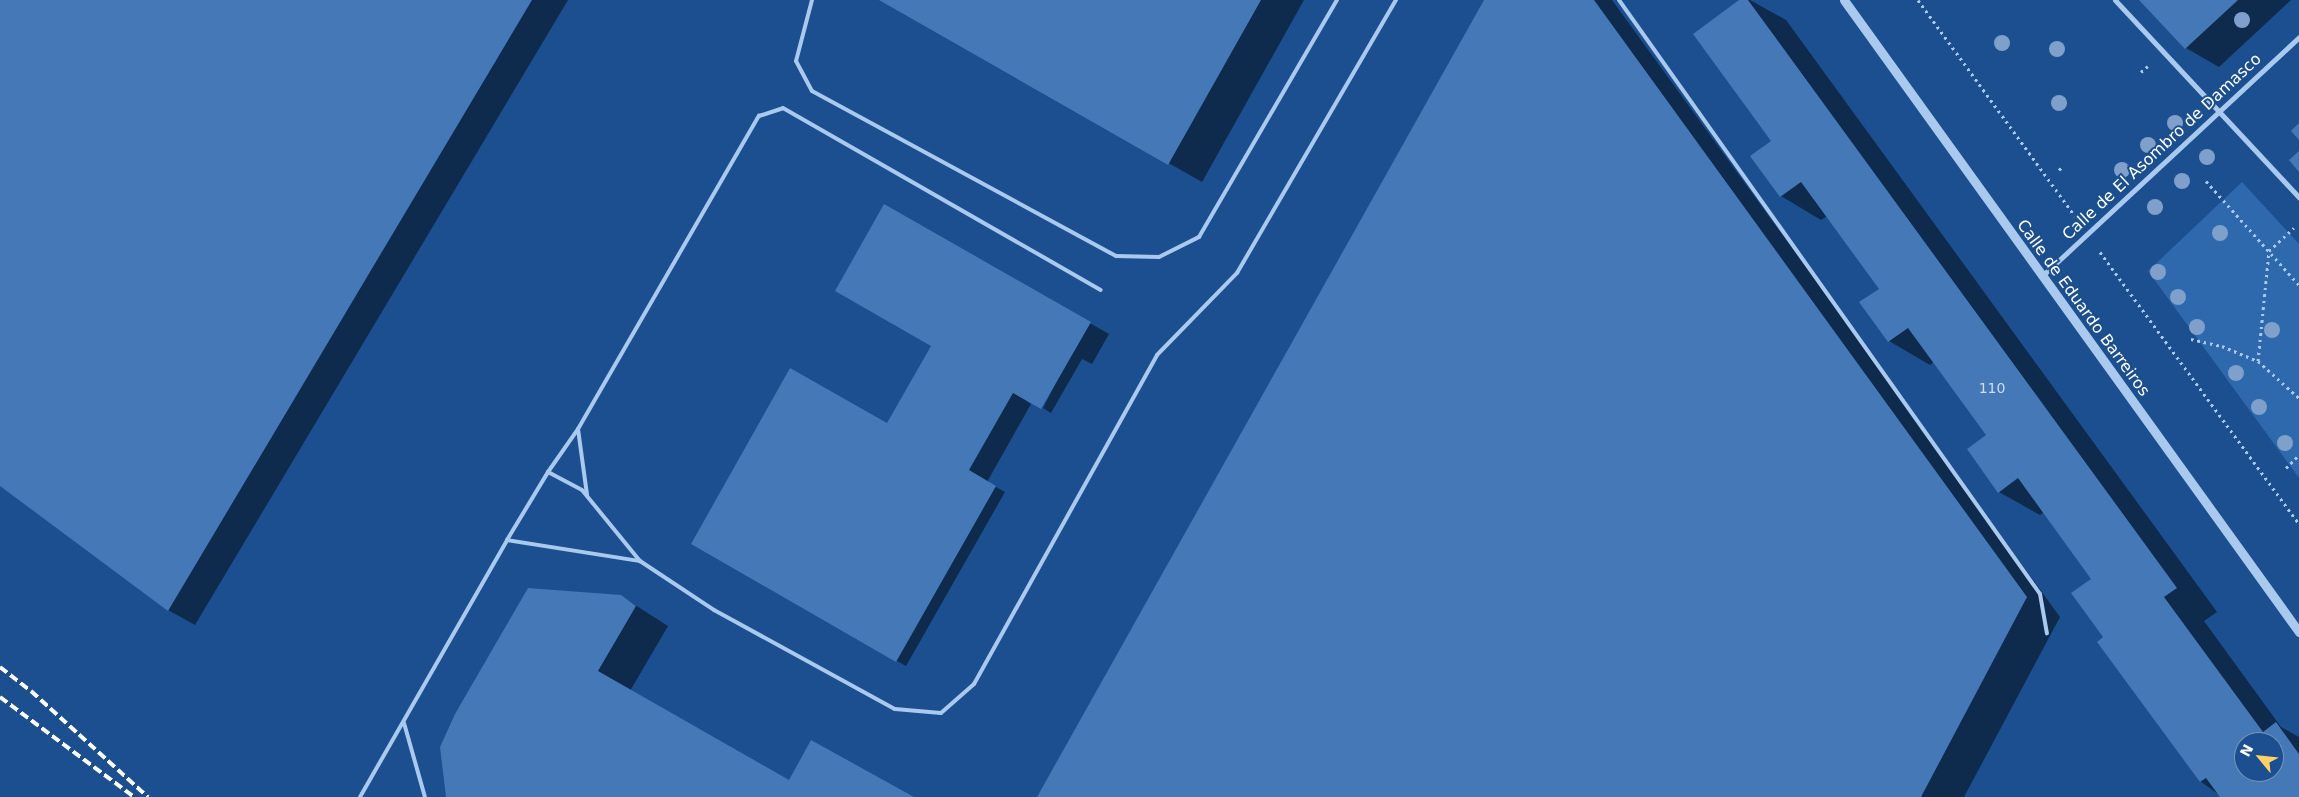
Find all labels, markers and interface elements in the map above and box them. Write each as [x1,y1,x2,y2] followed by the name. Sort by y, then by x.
[2059,50,2265,244] street label: Calle de El Asombro de Damasco
[2013,216,2153,400] street label: Calle de Eduardo Barreiros
[1979,380,2005,396] house number: 110
[2234,732,2284,782] north arrow
[2237,741,2256,759] text: N

